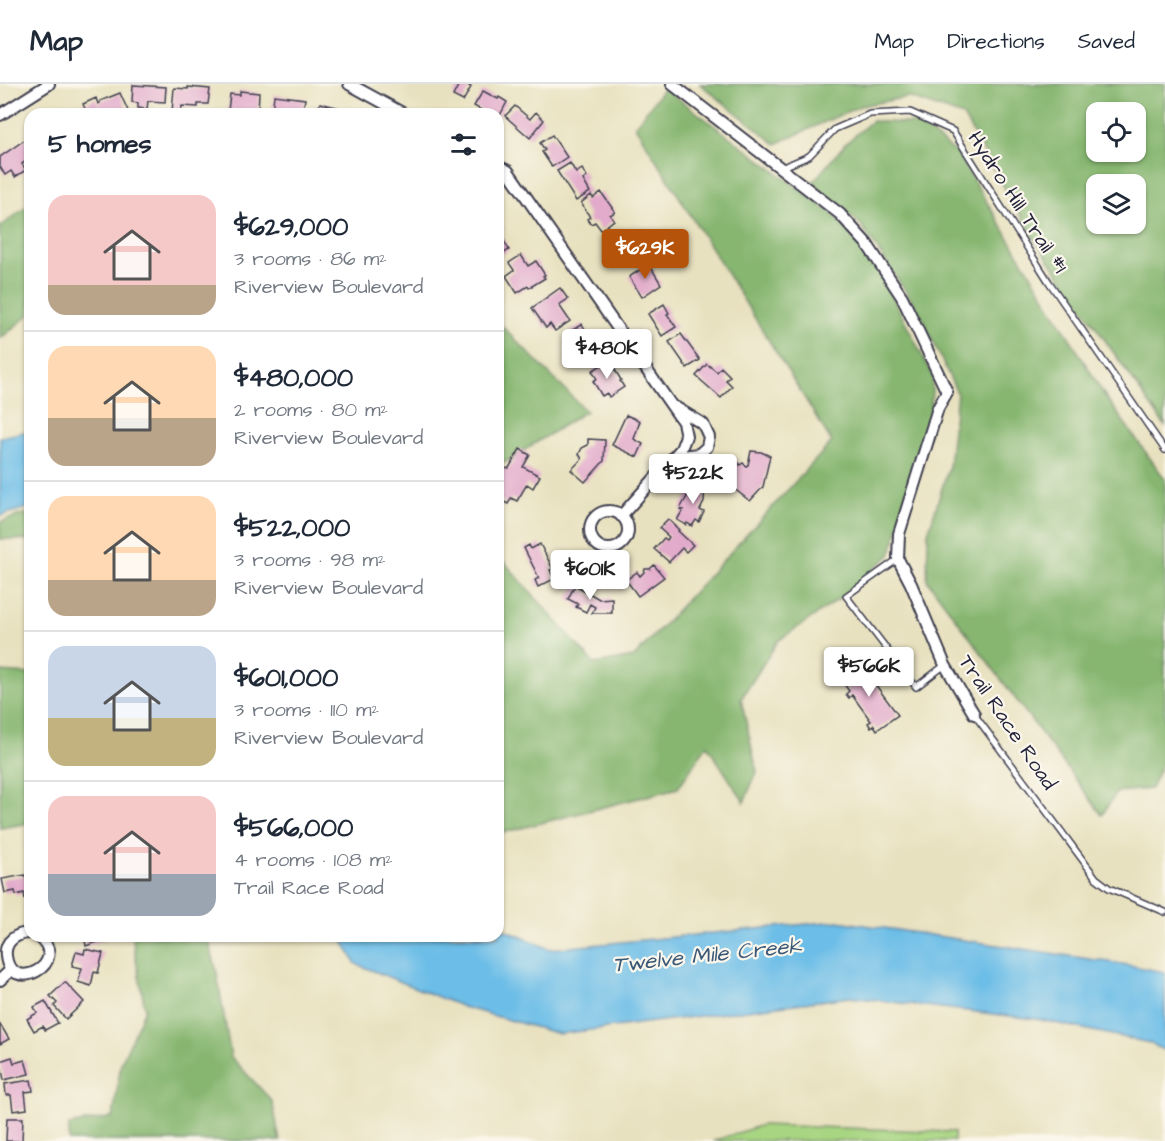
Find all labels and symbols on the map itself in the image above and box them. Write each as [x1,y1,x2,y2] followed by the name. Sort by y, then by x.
[959,126,1075,280] street label: Hydro Hill Trail #1
[603,229,687,280] pin: $629K
[565,329,649,380] pin: $480K
[651,454,735,505] pin: $522K
[548,550,632,601] pin: $601K
[827,647,911,698] pin: $566K
[952,649,1064,796] street label: Trail Race Road
[611,930,804,981] water label: Twelve Mile Creek

